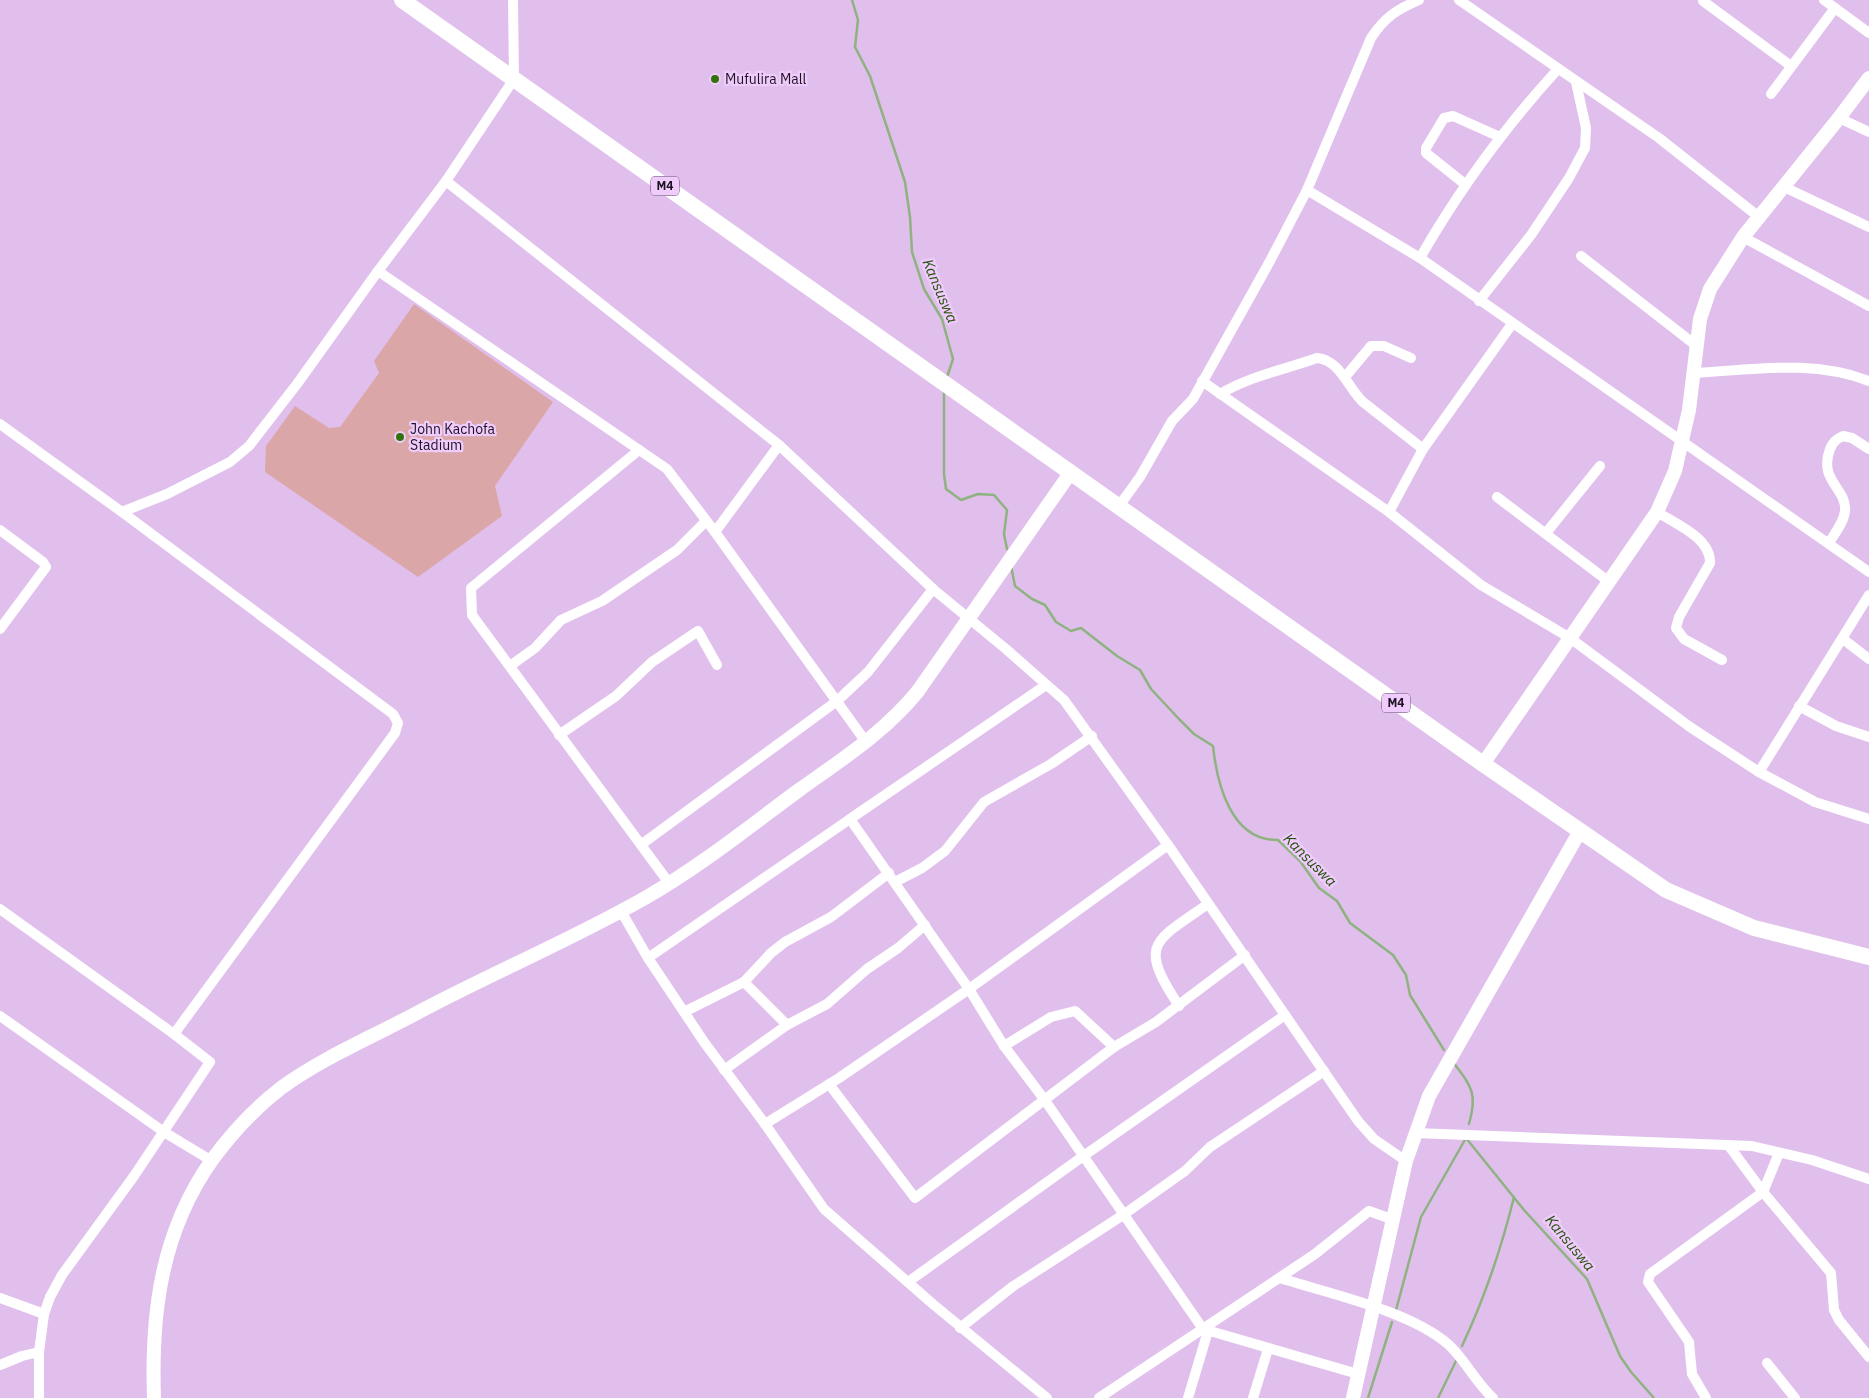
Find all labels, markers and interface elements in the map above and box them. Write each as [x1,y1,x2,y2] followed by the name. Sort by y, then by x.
[725,70,807,88] place label: Mufulira Mall
[709,73,721,85] marker: Mufulira Mall
[651,177,679,196] road number: M4
[918,256,963,326] water label: Kansuswa
[410,420,496,454] place label: John Kachofa Stadium
[394,431,406,443] marker: John Kachofa Stadium
[1382,694,1410,712] road number: M4
[1280,829,1341,890] water label: Kansuswa
[1541,1211,1600,1275] water label: Kansuswa

